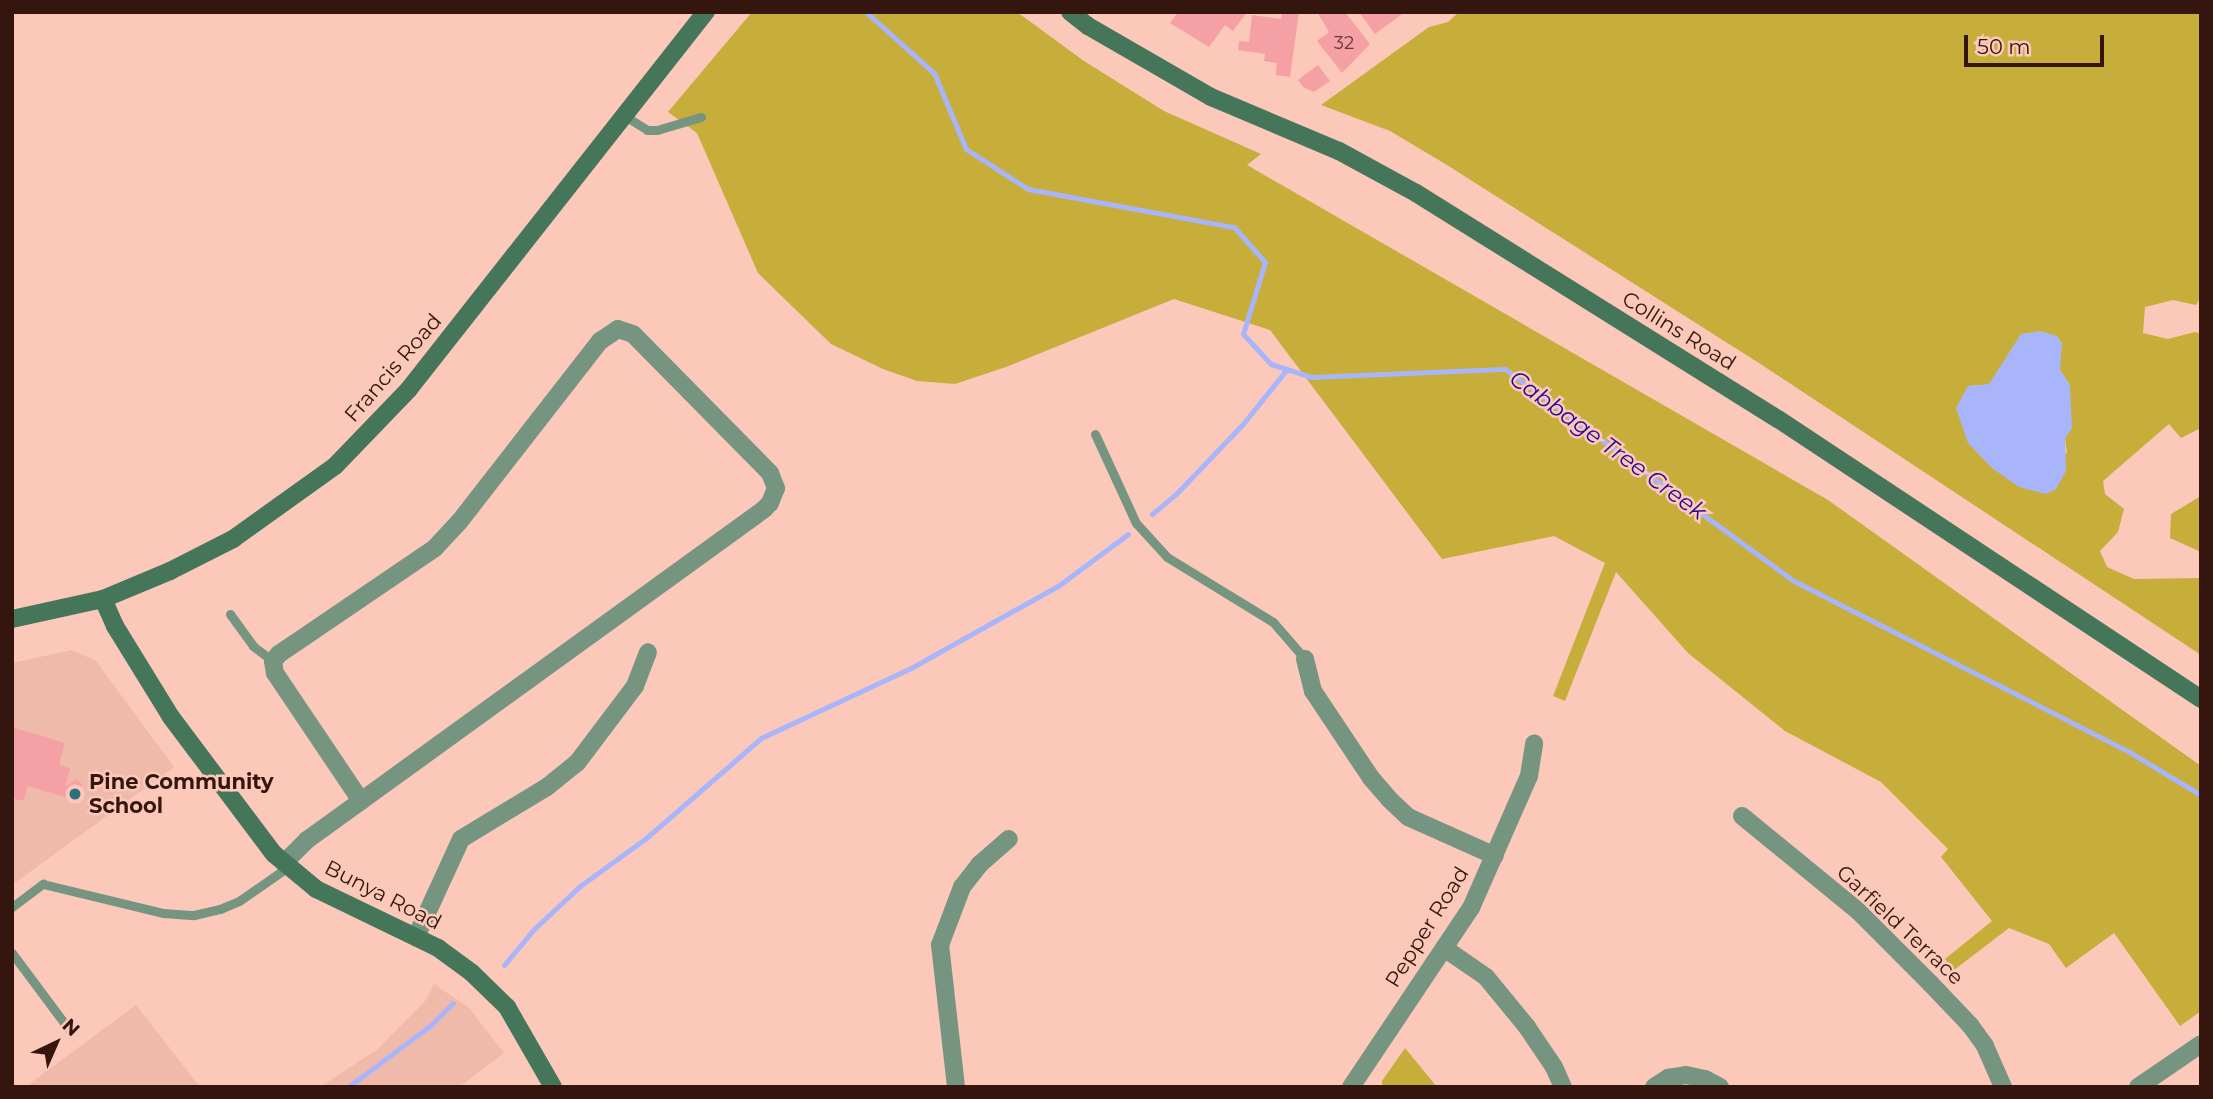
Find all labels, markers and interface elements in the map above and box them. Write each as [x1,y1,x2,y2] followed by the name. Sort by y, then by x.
[1968,21,2108,65] scale bar
[1334,32,1354,54] house number: 32
[1977,34,2031,59] text: 50 m
[1617,286,1741,376] street label: Collins Road
[339,309,447,427] street label: Francis Road
[1504,364,1712,526] water label: Cabbage Tree Creek
[89,769,274,819] place label: Pine Community School
[67,786,83,802] marker: Pine Community School
[320,855,446,935] street label: Bunya Road
[1831,860,1969,990] street label: Garfield Terrace
[1380,862,1474,992] street label: Pepper Road
[21,1008,91,1078] north arrow
[57,1014,84,1041] text: N

